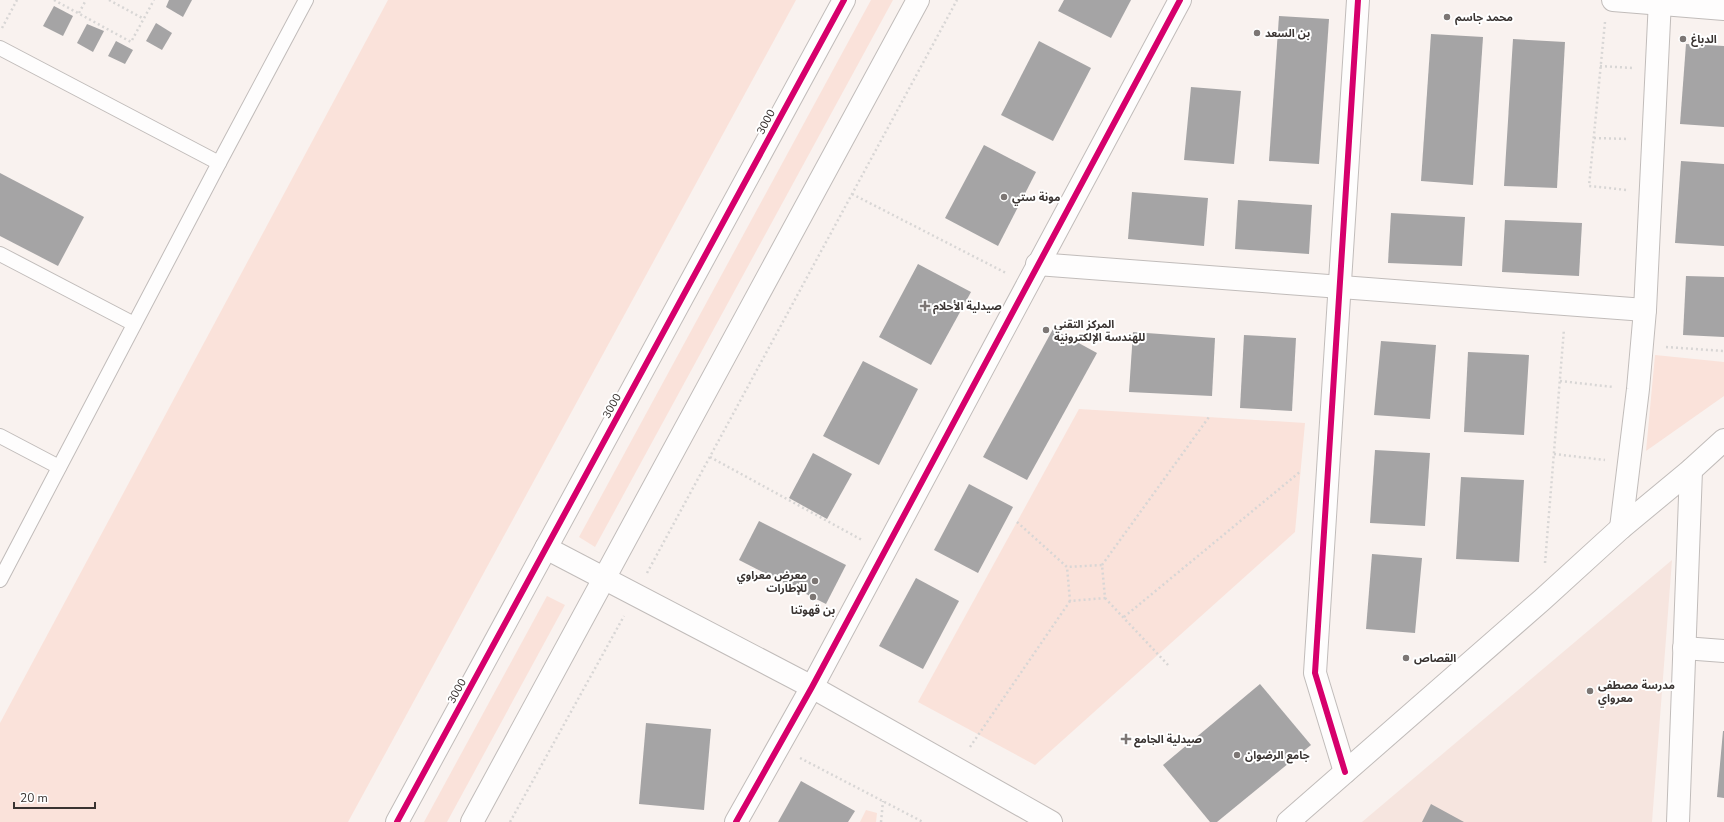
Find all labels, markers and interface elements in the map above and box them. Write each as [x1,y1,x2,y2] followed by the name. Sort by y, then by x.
[1455,10,1513,26] place label: محمد جاسم
[1442,12,1452,22] marker: محمد جاسم
[1265,26,1310,41] place label: بن السعد
[1252,28,1262,38] marker: بن السعد
[1691,32,1717,47] place label: الدباغ
[1678,34,1688,44] marker: الدباغ
[753,106,779,137] street label: 3000
[1012,190,1061,206] place label: مونة ستي
[999,192,1009,202] marker: مونة ستي
[933,299,1002,315] place label: صيدلية الأحلام
[920,301,930,311] marker: صيدلية الأحلام
[1054,317,1145,345] place label: المركز التقني للهندسة الإلكترونية
[1041,325,1051,335] marker: المركز التقني للهندسة الإلكترونية
[599,390,625,421] street label: 3000
[737,568,807,596] place label: معرض معراوي للإطارات
[810,576,820,586] marker: معرض معراوي للإطارات
[808,592,818,602] marker: بن قهوتنا
[791,603,835,618] place label: بن قهوتنا
[1414,651,1456,666] place label: القصاص
[1401,653,1411,663] marker: القصاص
[444,675,470,706] street label: 3000
[1598,678,1675,707] place label: مدرسة مصطفى معرواي
[1585,686,1595,696] marker: مدرسة مصطفى معرواي
[1134,732,1202,748] place label: صيدلية الجامع
[1121,734,1131,744] marker: صيدلية الجامع
[1245,748,1310,764] place label: جامع الرضوان
[1232,750,1242,760] marker: جامع الرضوان
[14,784,95,810] scale bar
[20,790,48,806] text: 20 m

